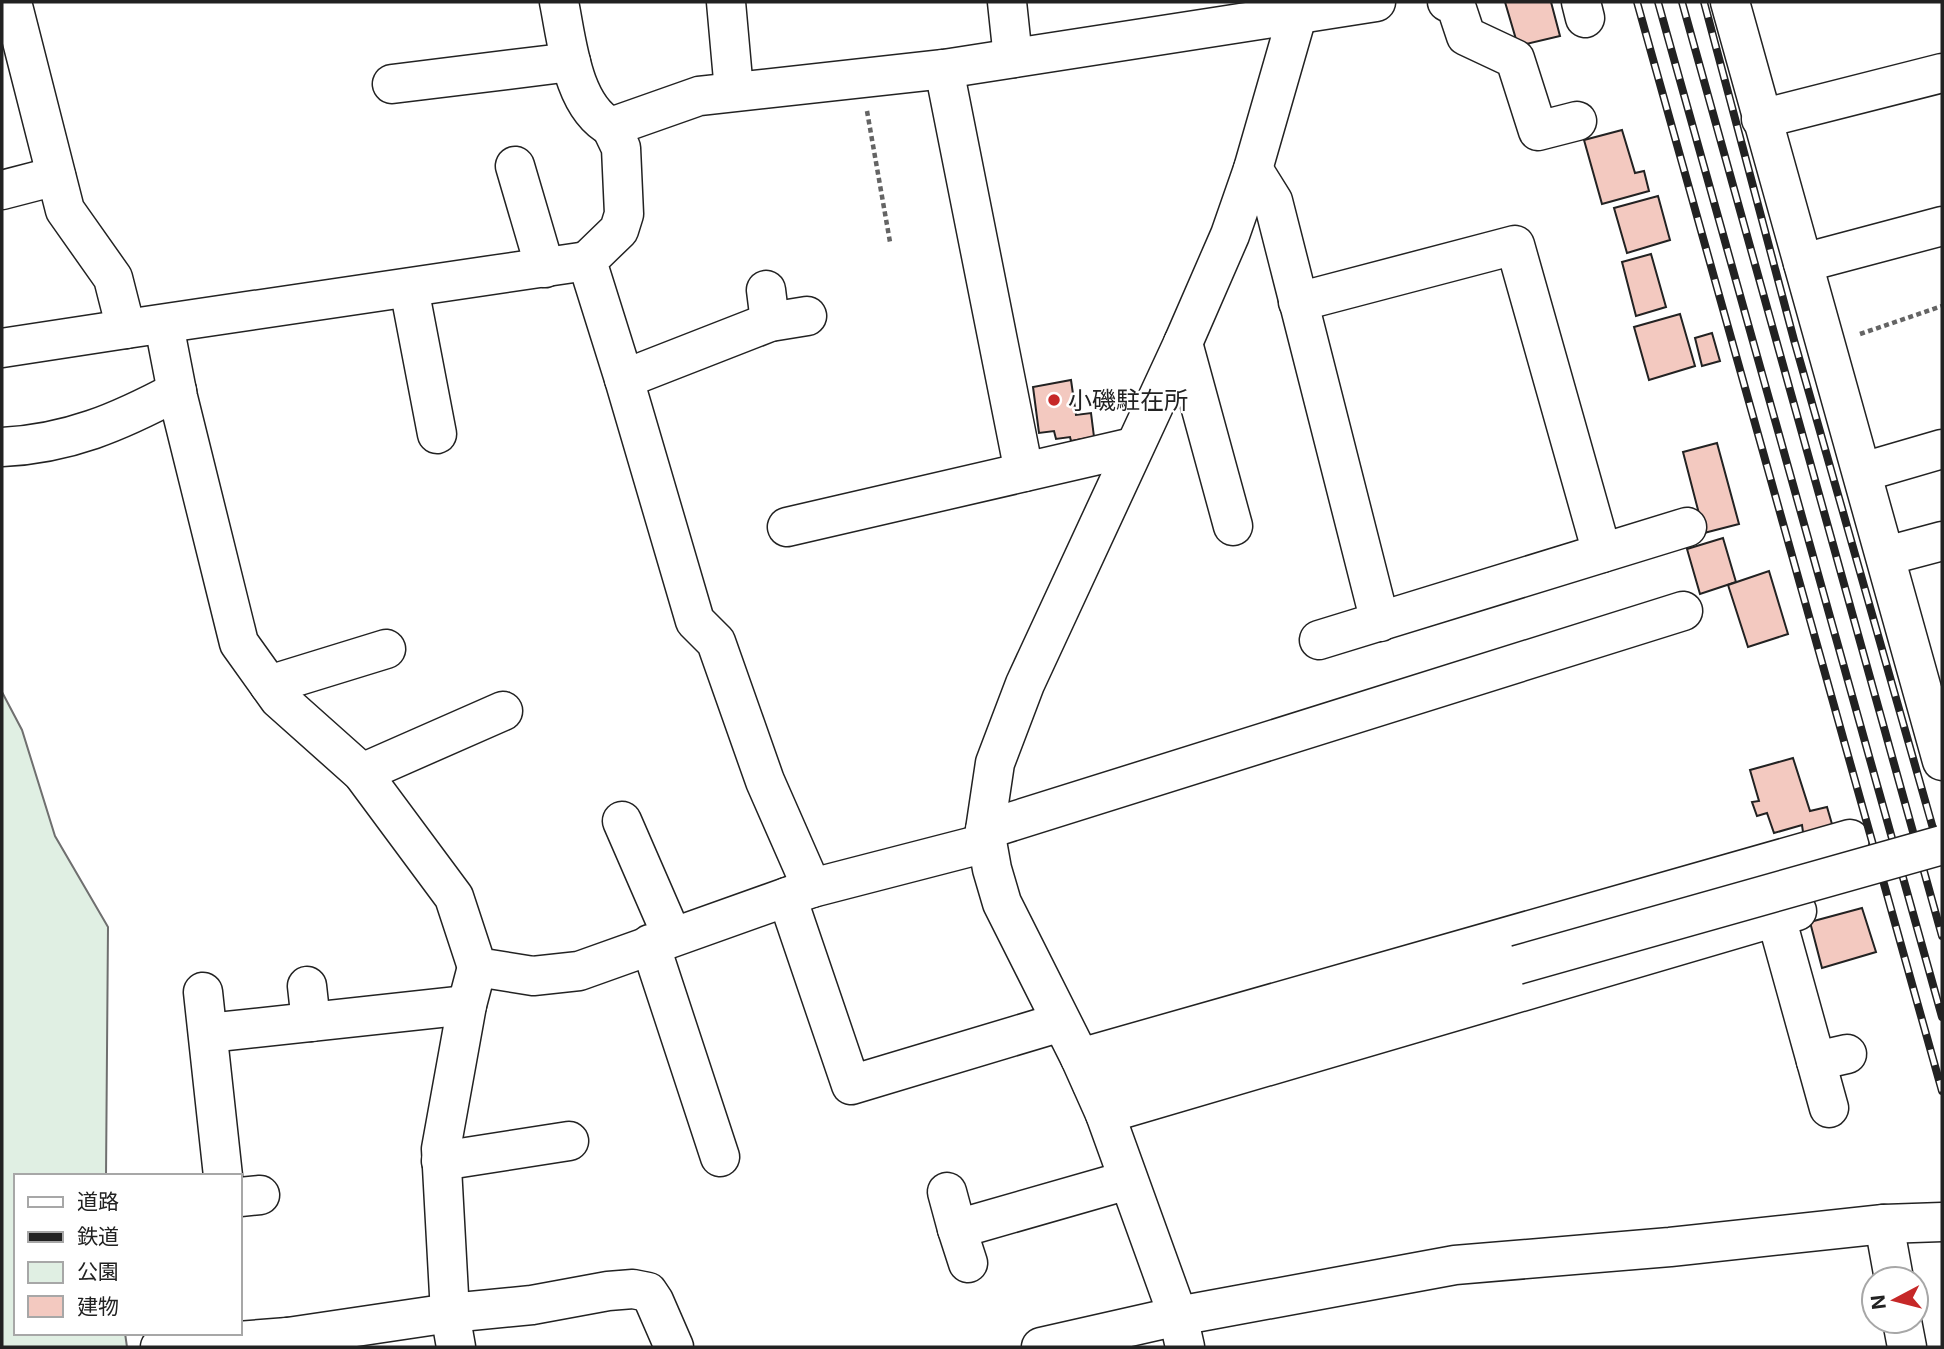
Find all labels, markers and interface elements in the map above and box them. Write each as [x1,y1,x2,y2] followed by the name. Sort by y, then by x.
[1068,386,1188,415] place label: 小磯駐在所
[1046,392,1062,408] marker: 小磯駐在所
[14,1174,242,1335] legend
[77,1189,119,1214] text: 道路
[77,1224,119,1249] text: 鉄道
[77,1259,119,1284] text: 公園
[1860,1265,1930,1335] north arrow
[1866,1293,1891,1311] text: N
[77,1294,119,1319] text: 建物

